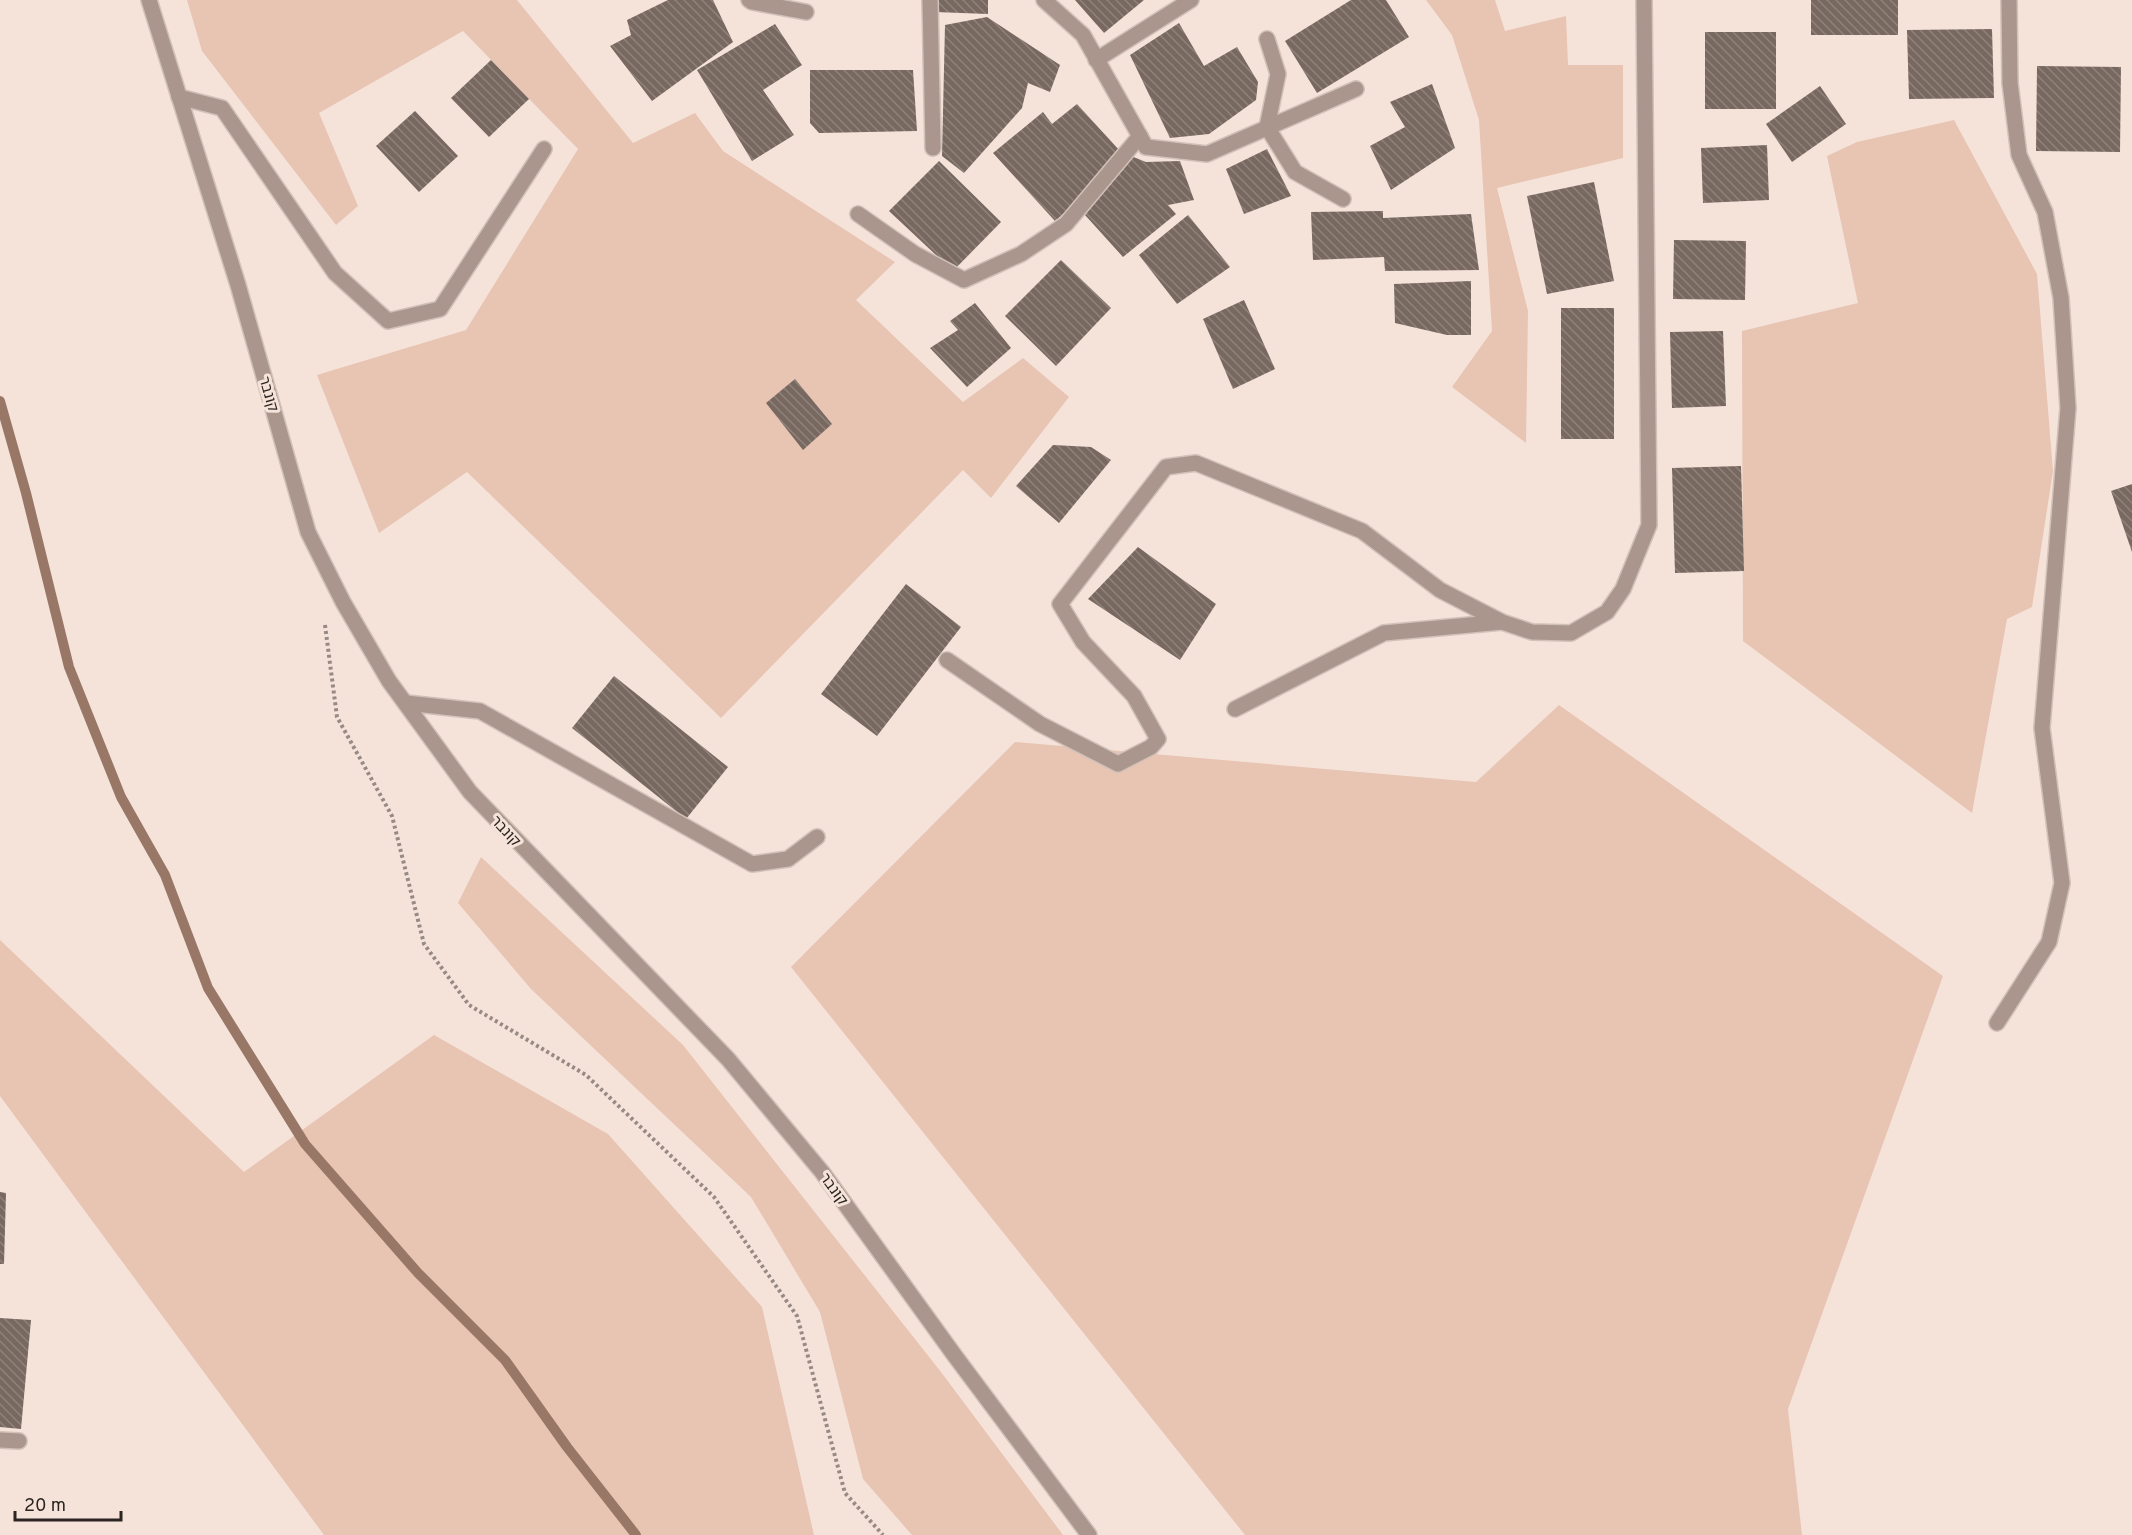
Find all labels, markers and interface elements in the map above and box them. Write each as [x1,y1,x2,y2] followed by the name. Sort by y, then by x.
[254,375,282,414] street label: קונבר
[486,813,524,852] street label: קונבר
[815,1170,851,1210] street label: קונבר
[15,1484,122,1522] scale bar
[24,1495,66,1518] text: 20 m

